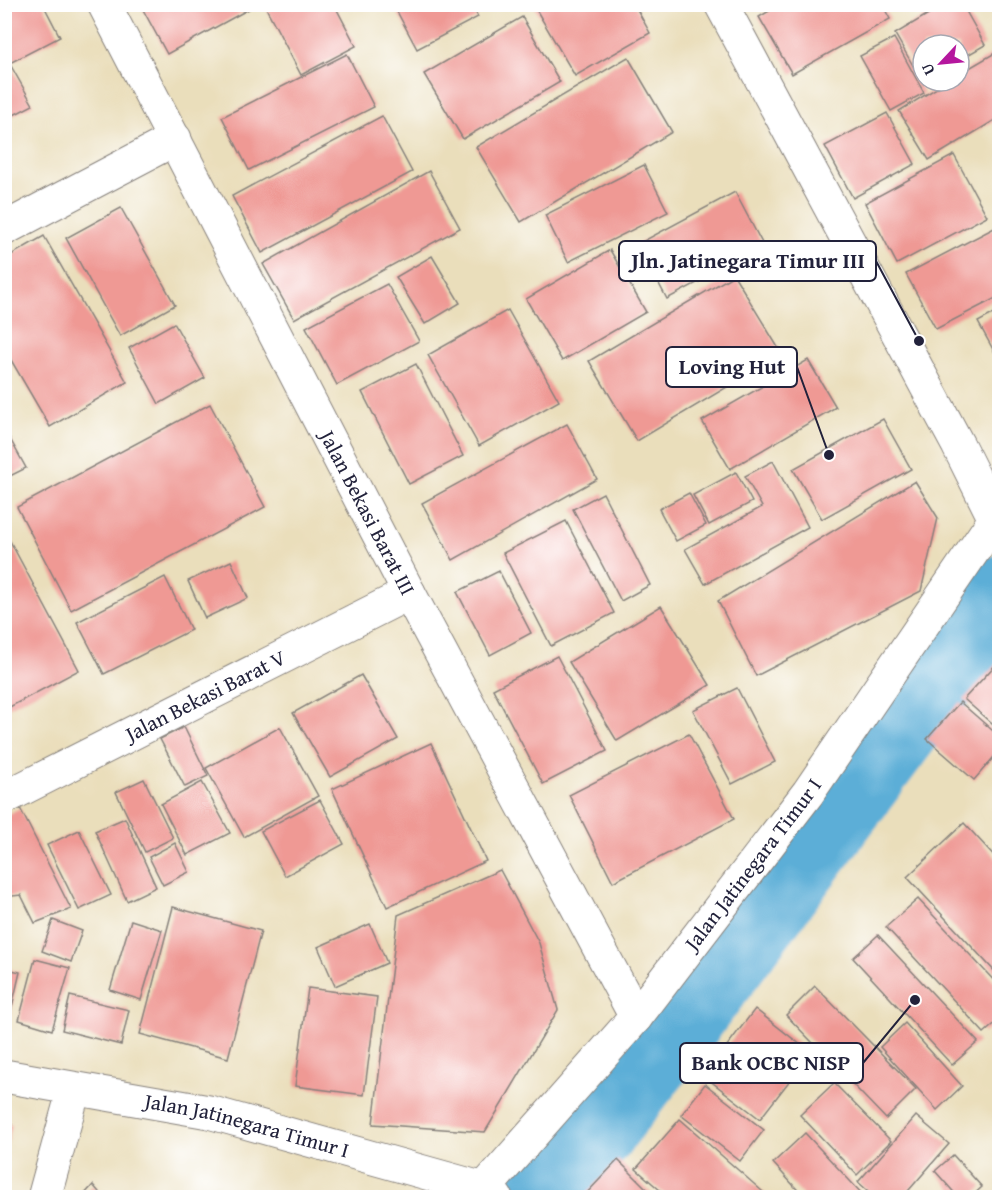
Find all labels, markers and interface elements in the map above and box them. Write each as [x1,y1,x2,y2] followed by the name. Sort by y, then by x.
[911,33,971,93] north arrow
[914,59,941,80] text: U
[619,241,876,281] callout: Jln. Jatinegara Timur III
[627,244,865,276] text: Jln. Jatinegara Timur III
[666,347,797,387] callout: Loving Hut
[679,350,786,382] text: Loving Hut
[311,422,423,600] street label: Jalan Bekasi Barat III
[117,642,291,750] street label: Jalan Bekasi Barat V
[675,772,829,959] street label: Jalan Jatinegara Timur I
[680,1043,863,1083] callout: Bank OCBC NISP
[692,1046,851,1078] text: Bank OCBC NISP
[139,1084,353,1165] street label: Jalan Jatinegara Timur I

